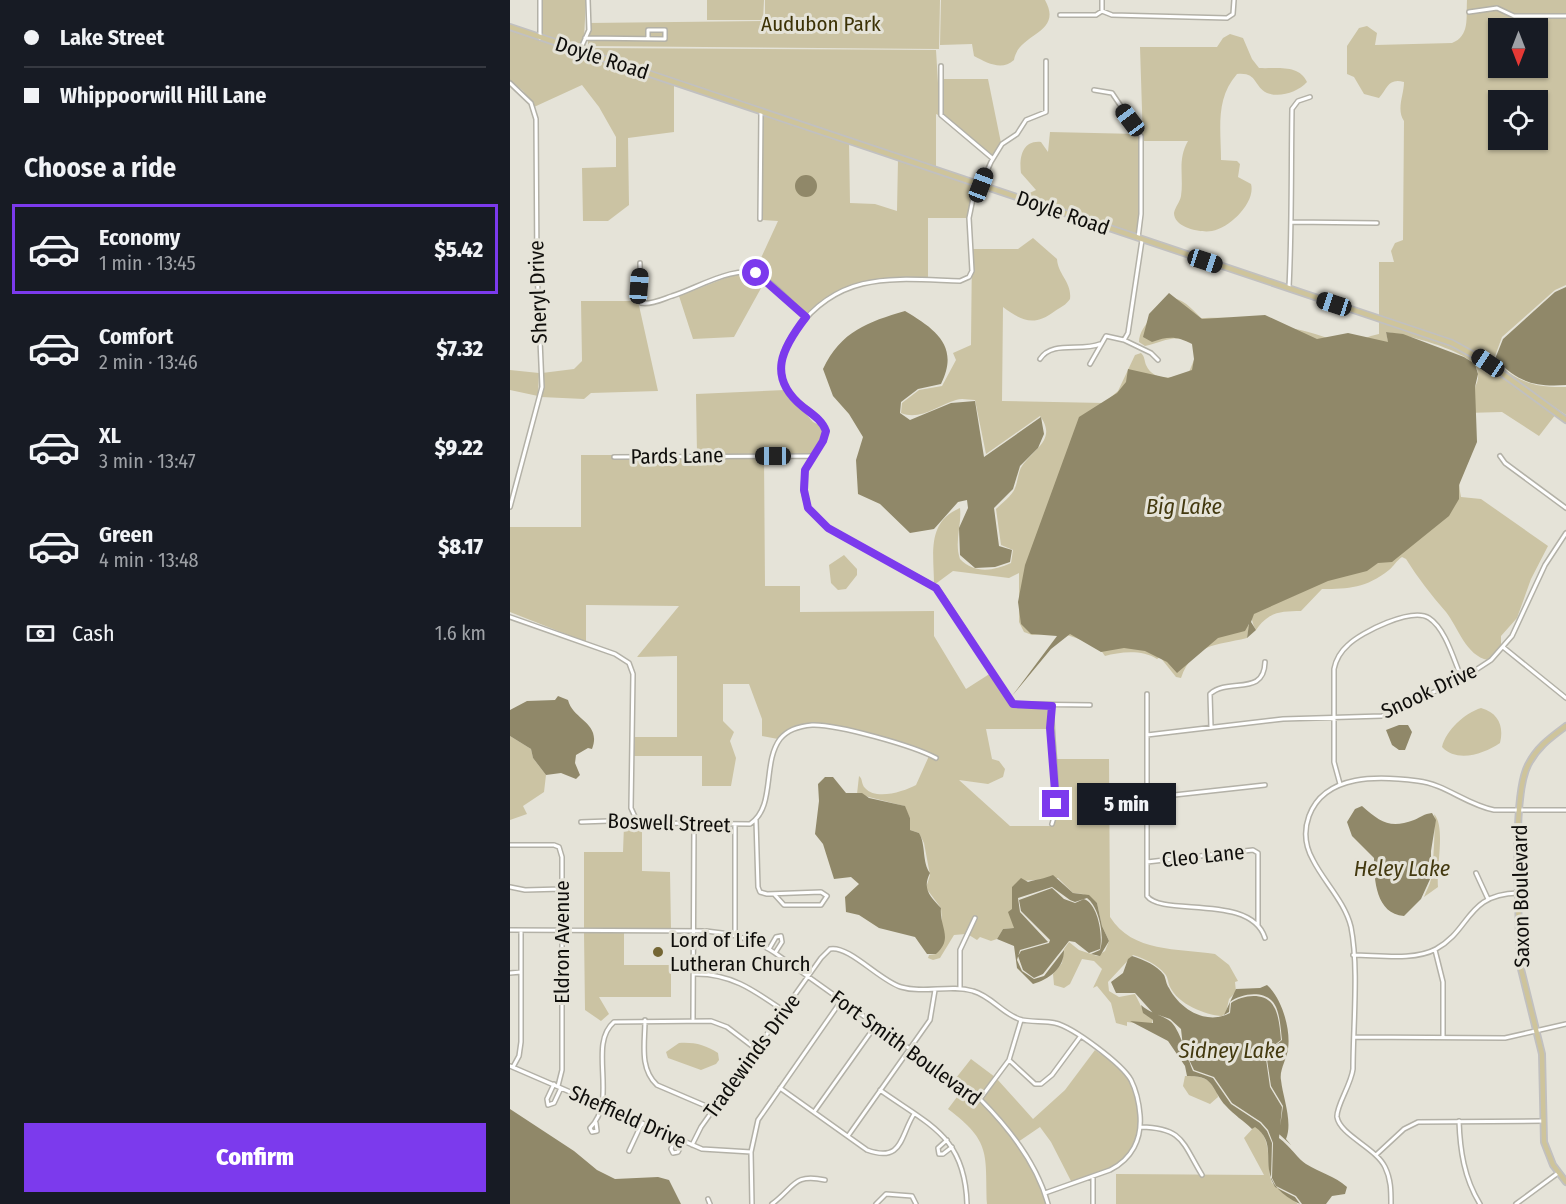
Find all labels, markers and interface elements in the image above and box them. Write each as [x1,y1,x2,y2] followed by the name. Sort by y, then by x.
[761,11,881,37] park label: Audubon Park
[1488,18,1548,78] north arrow
[1488,18,1548,150] map controls
[60,24,164,51] text: Lake Street
[552,31,652,85] street label: Doyle Road
[60,82,266,109] text: Whippoorwill Hill Lane
[1488,90,1548,150] button: locate
[1112,100,1148,140] car
[24,152,176,184] text: Choose a ride
[966,165,996,205] car
[1013,185,1113,241] street label: Doyle Road
[27,222,81,276] icon: car
[99,224,180,251] text: Economy
[435,236,483,263] text: $5.42
[523,240,553,344] street label: Sheryl Drive
[1185,247,1225,275] car
[99,251,196,275] text: 1 min · 13:45
[742,259,769,286] route start
[629,267,649,305] car
[1314,290,1354,318] car
[27,321,81,375] icon: car
[99,323,173,350] text: Comfort
[436,335,483,362] text: $7.32
[1468,345,1508,381] car
[99,350,198,374] text: 2 min · 13:46
[27,420,81,474] icon: car
[99,422,121,449] text: XL
[435,434,483,461] text: $9.22
[630,442,724,470] street label: Pards Lane
[755,447,791,465] car
[99,449,196,473] text: 3 min · 13:47
[1146,493,1222,520] water label: Big Lake
[27,519,81,573] icon: car
[99,521,153,548] text: Green
[438,533,483,560] text: $8.17
[99,548,199,572] text: 4 min · 13:48
[24,617,57,650] icon: cash
[72,620,115,647] text: Cash
[435,621,486,645] text: 1.6 km
[1377,658,1481,724] street label: Snook Drive
[1077,783,1176,825] callout: 5 min
[1042,790,1069,817] route end
[1104,792,1149,816] text: 5 min
[607,808,731,838] street label: Boswell Street
[1507,824,1535,968] street label: Saxon Boulevard
[1160,839,1246,873] street label: Cleo Lane
[1354,855,1450,882] water label: Heley Lake
[549,880,575,1004] street label: Eldron Avenue
[670,927,811,977] place label: Lord of Life Lutheran Church
[651,945,665,959] marker: Lord of Life Lutheran Church
[826,985,986,1111] street label: Fort Smith Boulevard
[698,989,806,1123] street label: Tradewinds Drive
[1178,1037,1285,1064] water label: Sidney Lake
[565,1080,691,1154] street label: Sheffield Drive
[24,1123,486,1192] button: Confirm

